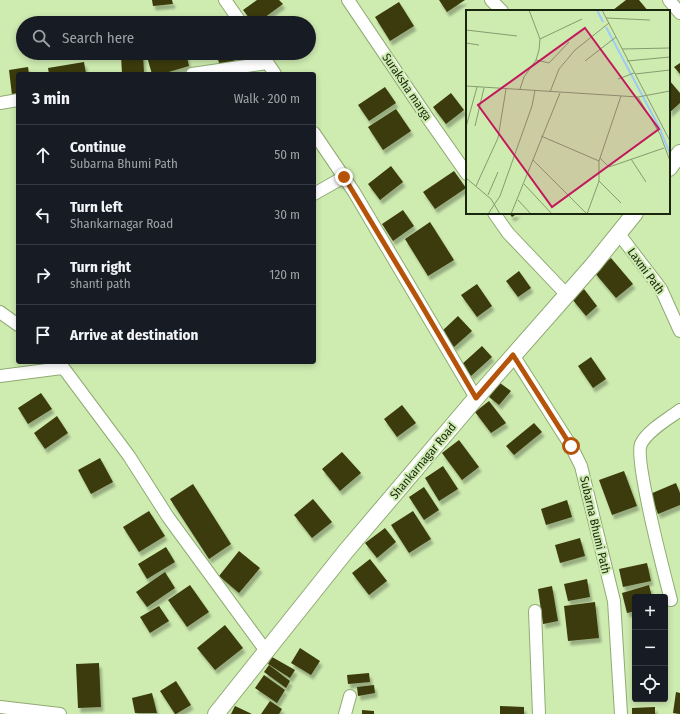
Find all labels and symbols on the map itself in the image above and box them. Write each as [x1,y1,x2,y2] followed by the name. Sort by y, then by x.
[466,10,670,214] inset map
[379,51,435,123] street label: Suraksha marga
[335,168,353,186] route end
[625,245,667,297] street label: Laxmi Path
[387,420,459,502] street label: Shankarnagar Road
[562,437,580,455] route start
[577,475,613,575] street label: Subarna Bhumi Path

